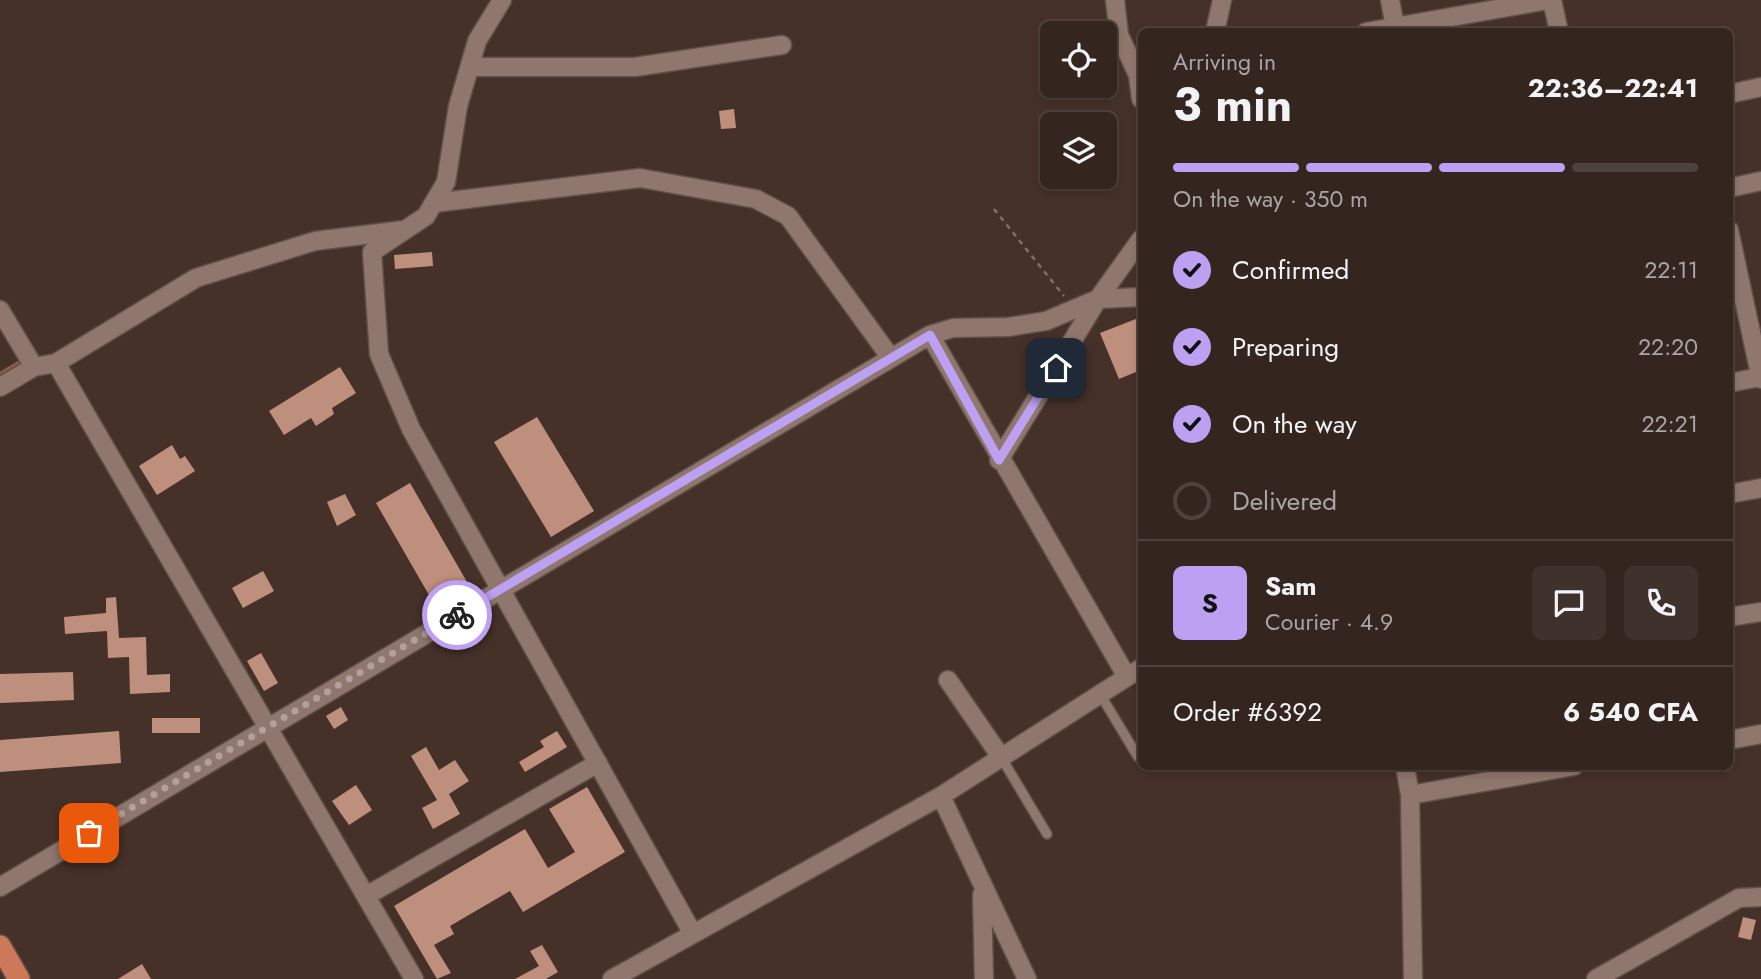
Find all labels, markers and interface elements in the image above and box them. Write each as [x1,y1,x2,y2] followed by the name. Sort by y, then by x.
[1040,21,1117,189] map controls
[1040,21,1117,98] button: locate
[1173,45,1276,79] text: Arriving in
[1528,69,1698,107] text: 22:36–22:41
[1173,72,1292,138] text: 3 min
[1040,112,1117,189] button: layers
[1173,182,1368,216] text: On the way · 350 m
[1173,251,1211,289] icon: check
[1232,251,1349,289] text: Confirmed
[1644,253,1698,287] text: 22:11
[1173,328,1211,366] icon: check
[1232,328,1339,366] text: Preparing
[1638,330,1698,364] text: 22:20
[1026,338,1086,398] pin
[1037,349,1075,387] icon: home
[1173,405,1211,443] icon: check
[1232,405,1357,443] text: On the way
[1641,407,1698,441] text: 22:21
[1232,482,1337,520] text: Delivered
[1532,566,1606,640] button: chat
[1624,566,1698,640] button: phone
[1265,567,1317,605] text: Sam
[422,580,492,650] courier
[1202,584,1218,622] text: S
[438,596,476,634] icon: bike
[1265,605,1393,639] text: Courier · 4.9
[1173,693,1322,731] text: Order #6392
[1563,693,1698,731] text: 6 540 CFA
[59,803,119,863] pin
[70,814,108,852] icon: bag

